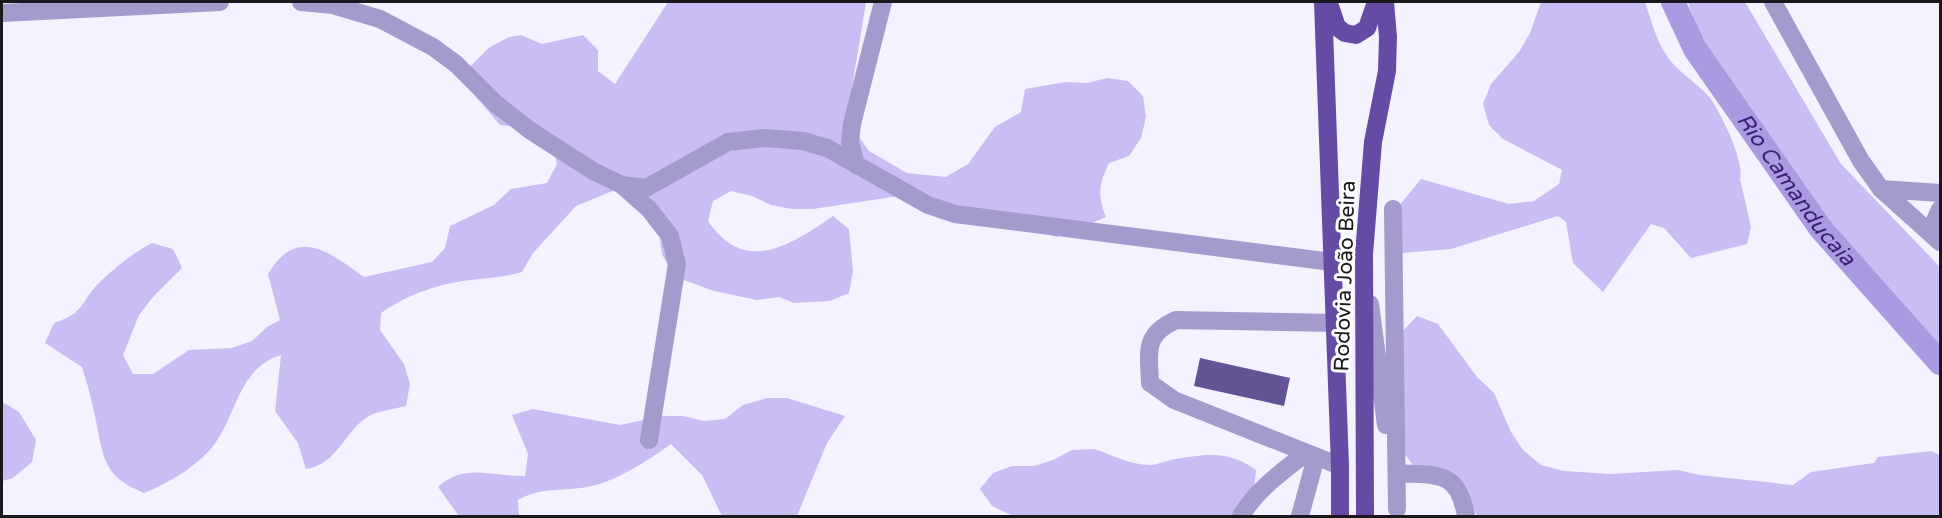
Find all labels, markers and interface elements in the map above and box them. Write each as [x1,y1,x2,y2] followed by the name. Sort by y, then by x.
[1731,108,1861,272] water label: Rio Camanducaia
[1329,180,1361,372] street label: Rodovia João Beira

